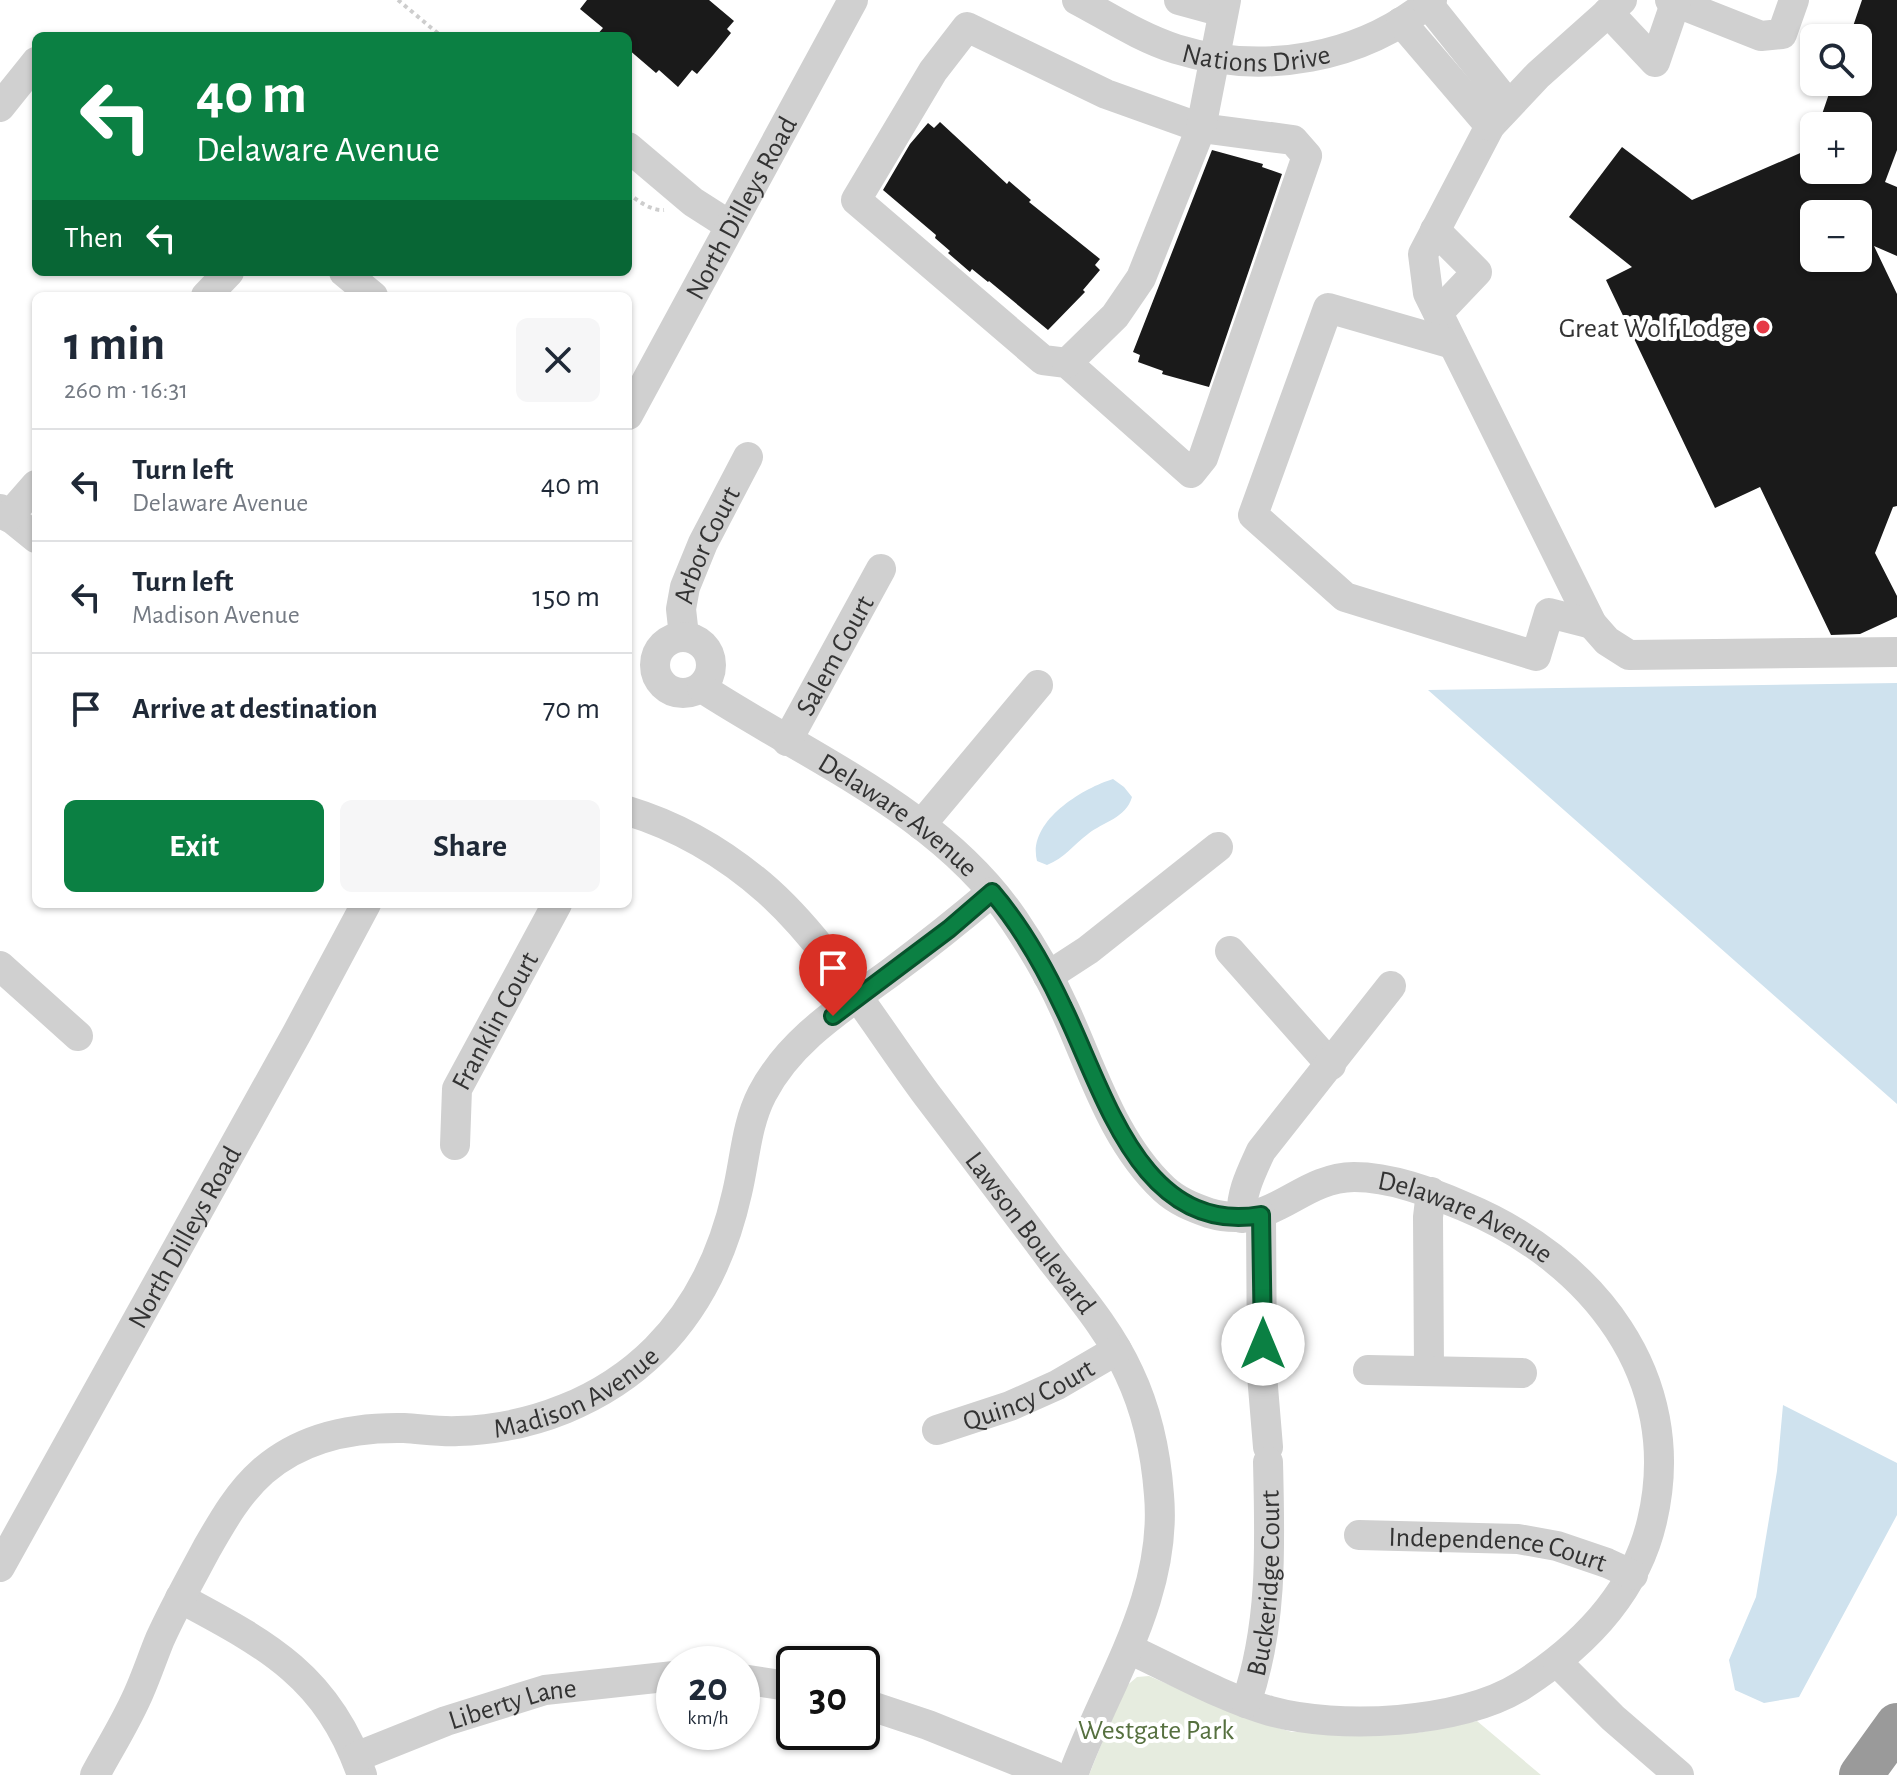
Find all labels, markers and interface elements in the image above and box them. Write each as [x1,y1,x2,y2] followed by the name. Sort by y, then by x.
[1800,24,1872,272] map controls
[1800,24,1872,96] button: search
[1179,40,1333,78] street label: Nations Drive
[64,64,168,168] icon: left
[196,67,307,123] text: 40 m
[681,112,803,305] street label: North Dilleys Road
[1800,112,1872,184] button: +
[196,132,440,168] text: Delaware Avenue
[1800,200,1872,272] button: −
[139,216,183,260] icon: left
[64,223,123,253] text: Then
[1559,315,1747,343] place label: Great Wolf Lodge
[516,318,600,402] button: close
[1754,318,1772,336] marker: Great Wolf Lodge
[64,321,165,369] text: 1 min
[64,377,188,403] text: 260 m · 16:31
[132,455,233,485] text: Turn left
[64,463,108,507] icon: left
[541,470,600,500] text: 40 m
[670,482,746,606] street label: Arbor Court
[132,490,308,516] text: Delaware Avenue
[132,567,233,597] text: Turn left
[64,575,108,619] icon: left
[532,582,600,612] text: 150 m
[792,591,880,721] street label: Salem Court
[132,602,300,628] text: Madison Avenue
[64,687,108,731] icon: arrive
[132,694,378,724] text: Arrive at destination
[543,694,600,724] text: 70 m
[813,749,983,883] street label: Delaware Avenue
[64,800,324,892] button: Exit
[340,800,600,892] button: Share
[799,934,867,1016] pin
[811,946,855,990] icon: arrive
[447,948,544,1095] street label: Franklin Court
[124,1142,247,1333] street label: North Dilleys Road
[959,1147,1100,1320] street label: Lawson Boulevard
[1375,1167,1558,1269] street label: Delaware Avenue
[1221,1302,1305,1386] position arrow
[491,1342,665,1444] street label: Madison Avenue
[960,1354,1100,1437] street label: Quincy Court
[1243,1490,1285,1679] street label: Buckeridge Court
[1388,1524,1610,1578] street label: Independence Court
[776,1646,880,1750] speed limit sign: 30
[688,1668,728,1708] text: 20
[445,1675,578,1735] street label: Liberty Lane
[687,1708,729,1728] text: km/h
[1078,1717,1234,1745] park label: Westgate Park

